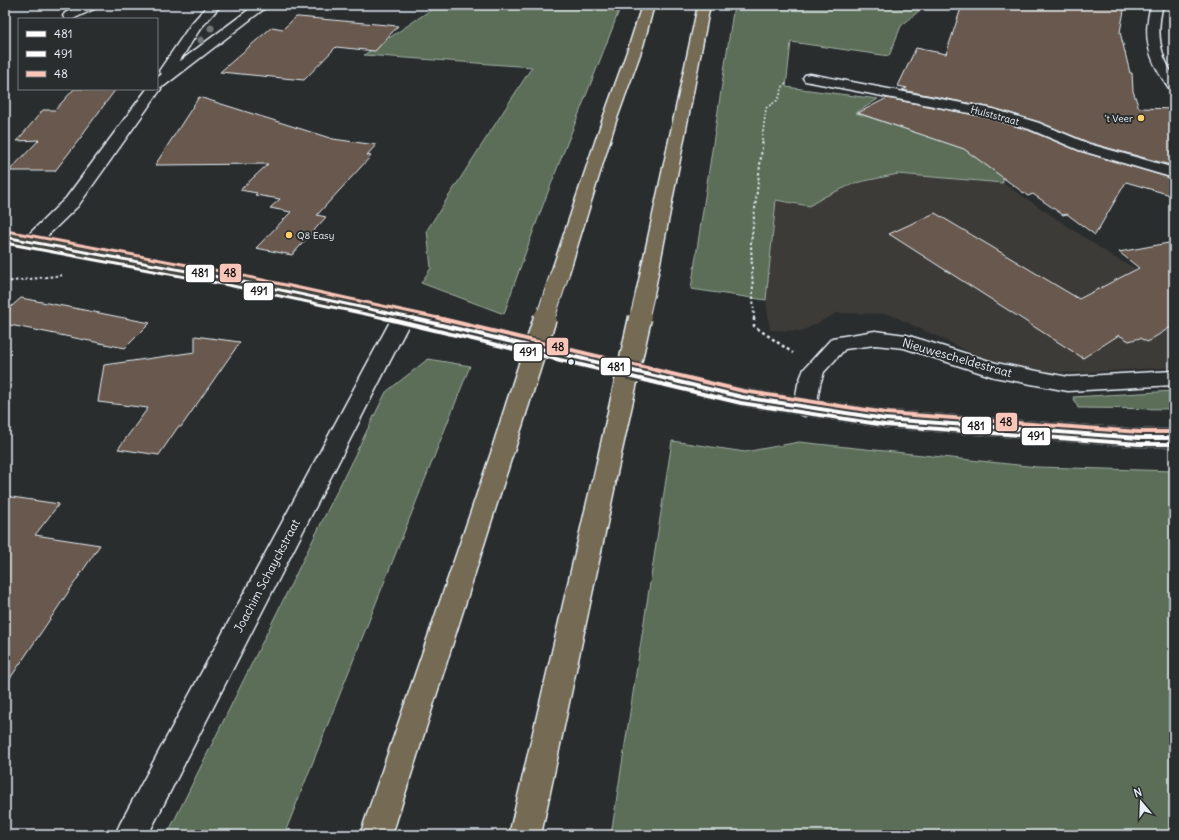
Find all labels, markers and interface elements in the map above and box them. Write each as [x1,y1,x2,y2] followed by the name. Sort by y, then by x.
[18,18,158,90] legend
[54,26,73,41] text: 481
[54,46,73,61] text: 491
[54,66,68,81] text: 48
[969,103,1021,128] street label: Hulststraat
[1105,112,1133,125] place label: 't Veer
[1136,113,1146,123] marker: 't Veer
[297,229,334,242] place label: Q8 Easy
[284,230,294,240] marker: Q8 Easy
[219,263,242,283] line badge: 48
[185,264,215,283] line badge: 481
[191,266,209,280] text: 481
[224,266,236,280] text: 48
[243,282,274,301] line badge: 491
[250,284,268,298] text: 491
[901,335,1014,380] street label: Nieuwescheldestraat
[546,337,569,356] line badge: 48
[552,340,564,354] text: 48
[513,343,543,362] line badge: 491
[519,345,537,359] text: 491
[566,357,576,367] unlabelled marker
[600,357,631,376] line badge: 481
[607,360,625,374] text: 481
[995,412,1018,432] line badge: 48
[1000,415,1012,429] text: 48
[961,416,992,435] line badge: 481
[967,419,985,433] text: 481
[1021,427,1051,446] line badge: 491
[1027,429,1045,443] text: 491
[230,517,303,635] street label: Joachim Schayckstraat
[1121,782,1161,822] north arrow
[1132,785,1144,800] text: N

